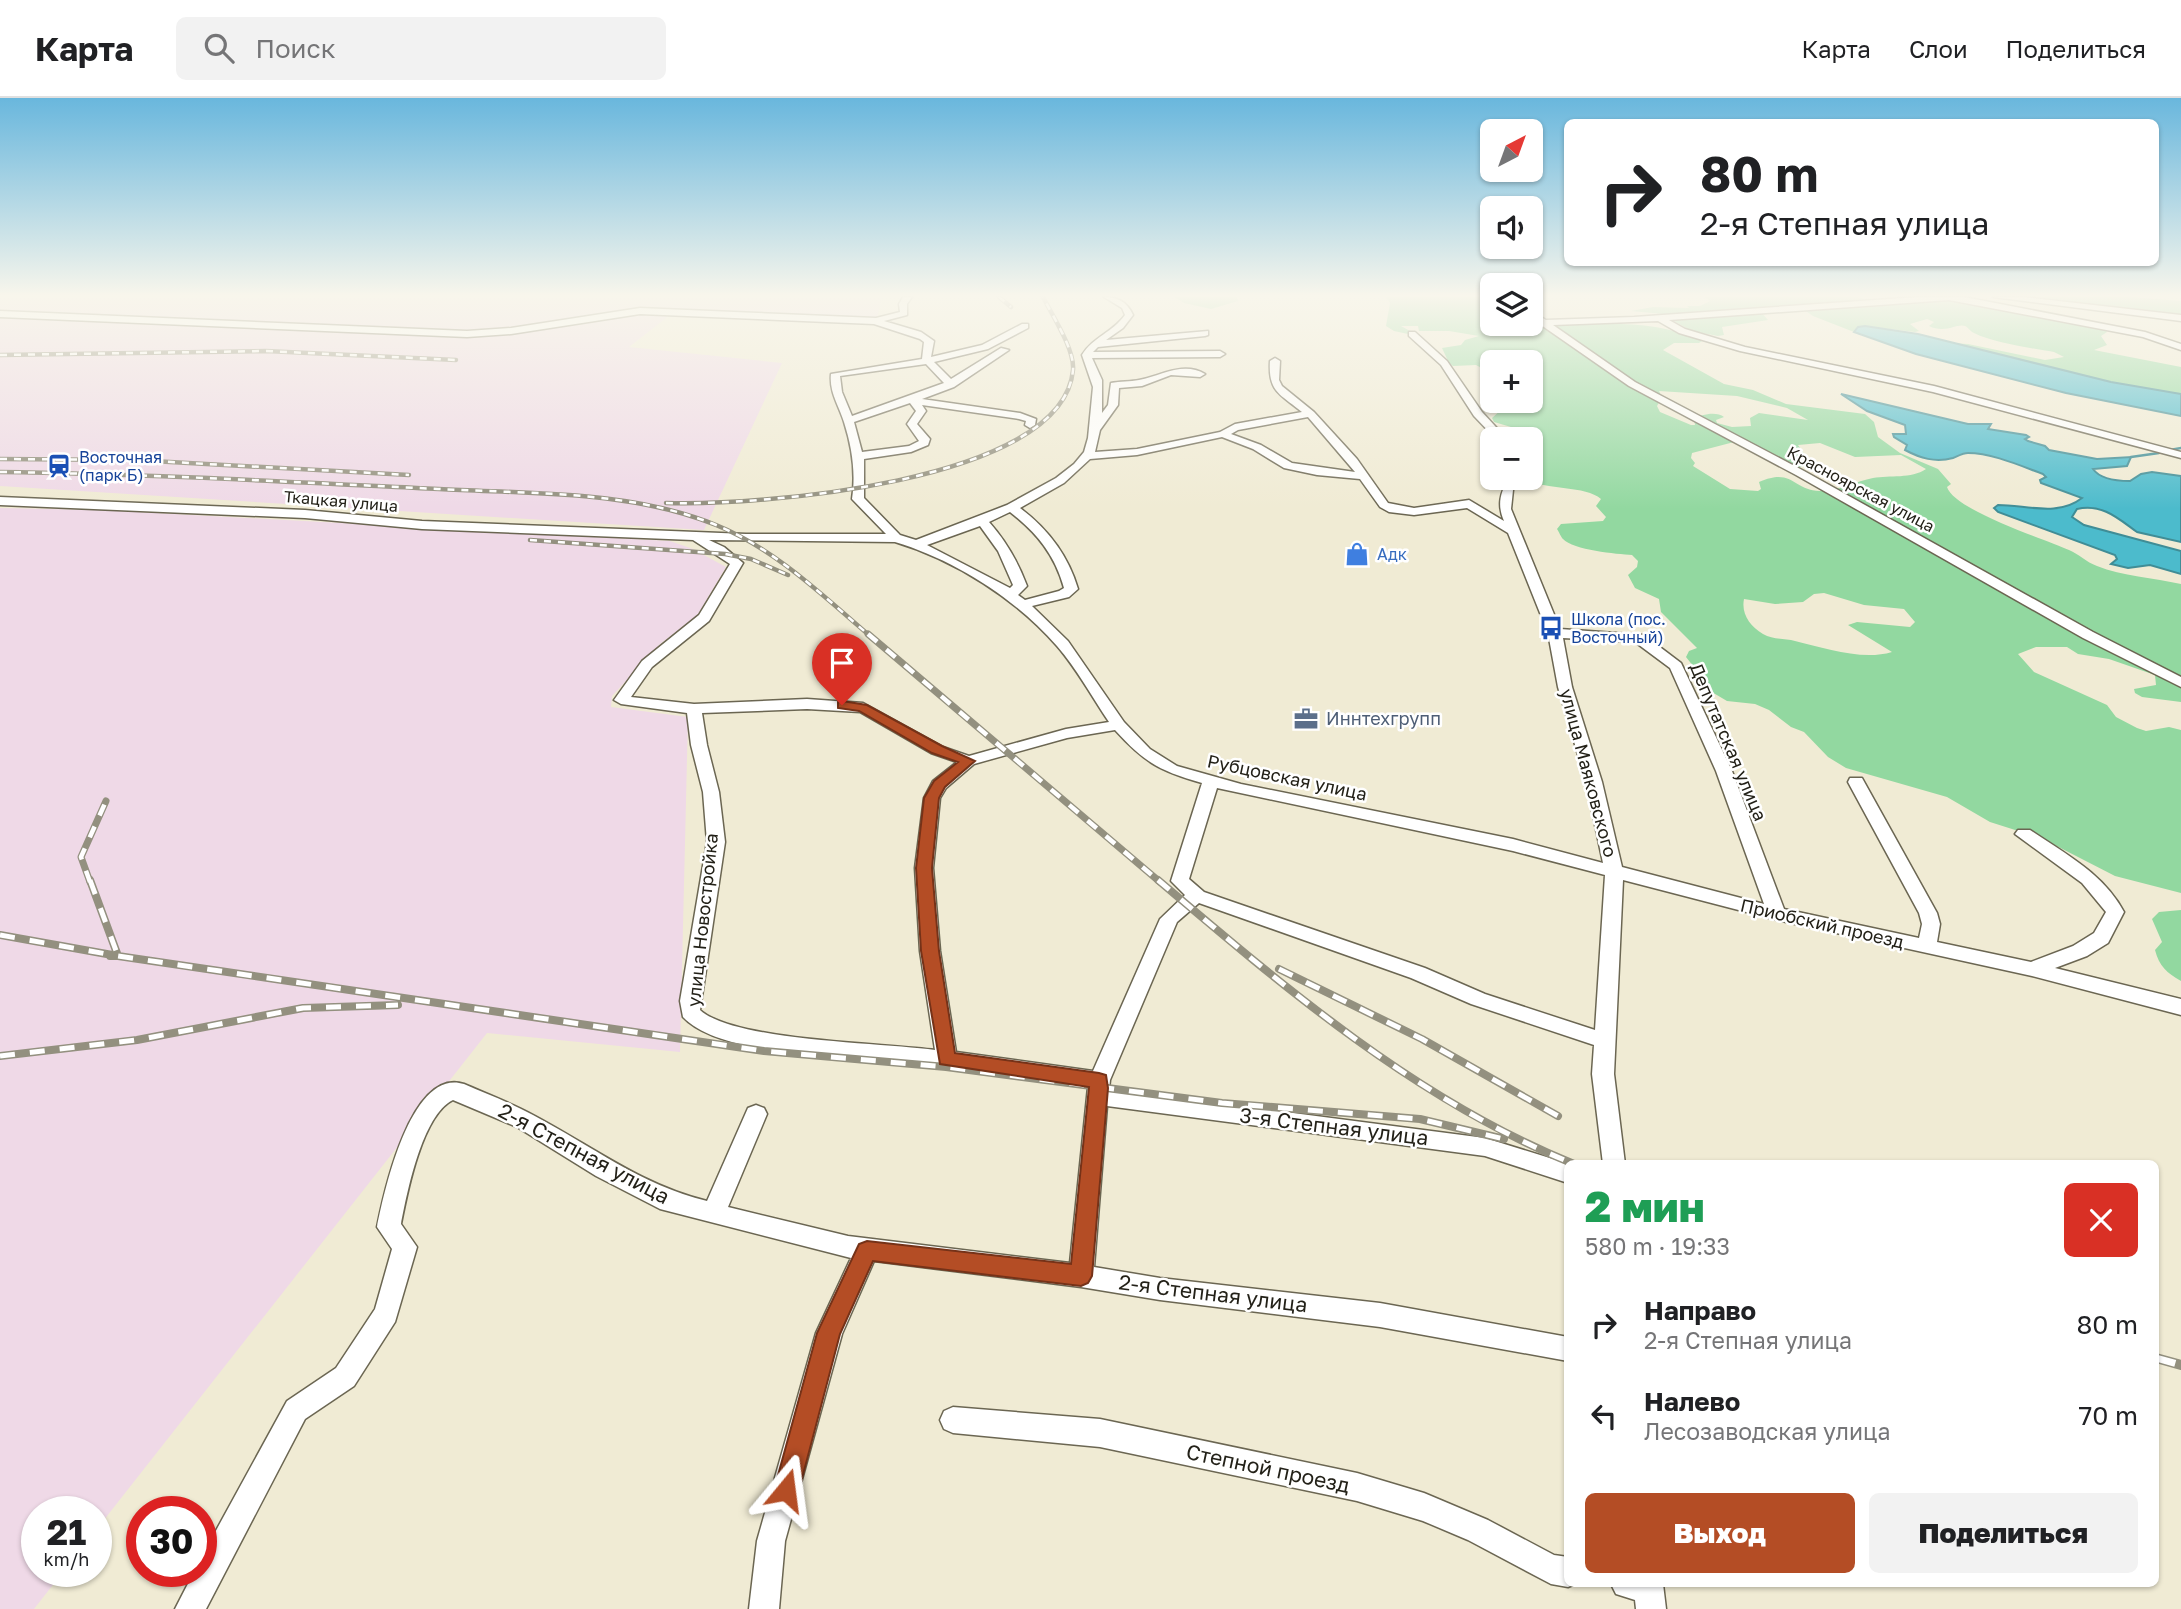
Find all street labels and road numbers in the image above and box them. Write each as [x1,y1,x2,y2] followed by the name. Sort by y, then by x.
[1784,442,1938,536] street label: Красноярская улица
[283,486,399,516] street label: Ткацкая улица
[1686,659,1772,824] street label: Депутатская улица
[1556,686,1622,859] street label: улица Маяковского
[1205,749,1369,805] street label: Рубцовская улица
[682,832,722,1008] street label: улица Новостройка
[1738,894,1906,953] street label: Приобский проезд
[495,1097,674,1209] street label: 2-я Степная улица
[1238,1102,1430,1150] street label: 3-я Степная улица
[1117,1269,1309,1317] street label: 2-я Степная улица
[1184,1438,1353,1498] street label: Степной проезд

